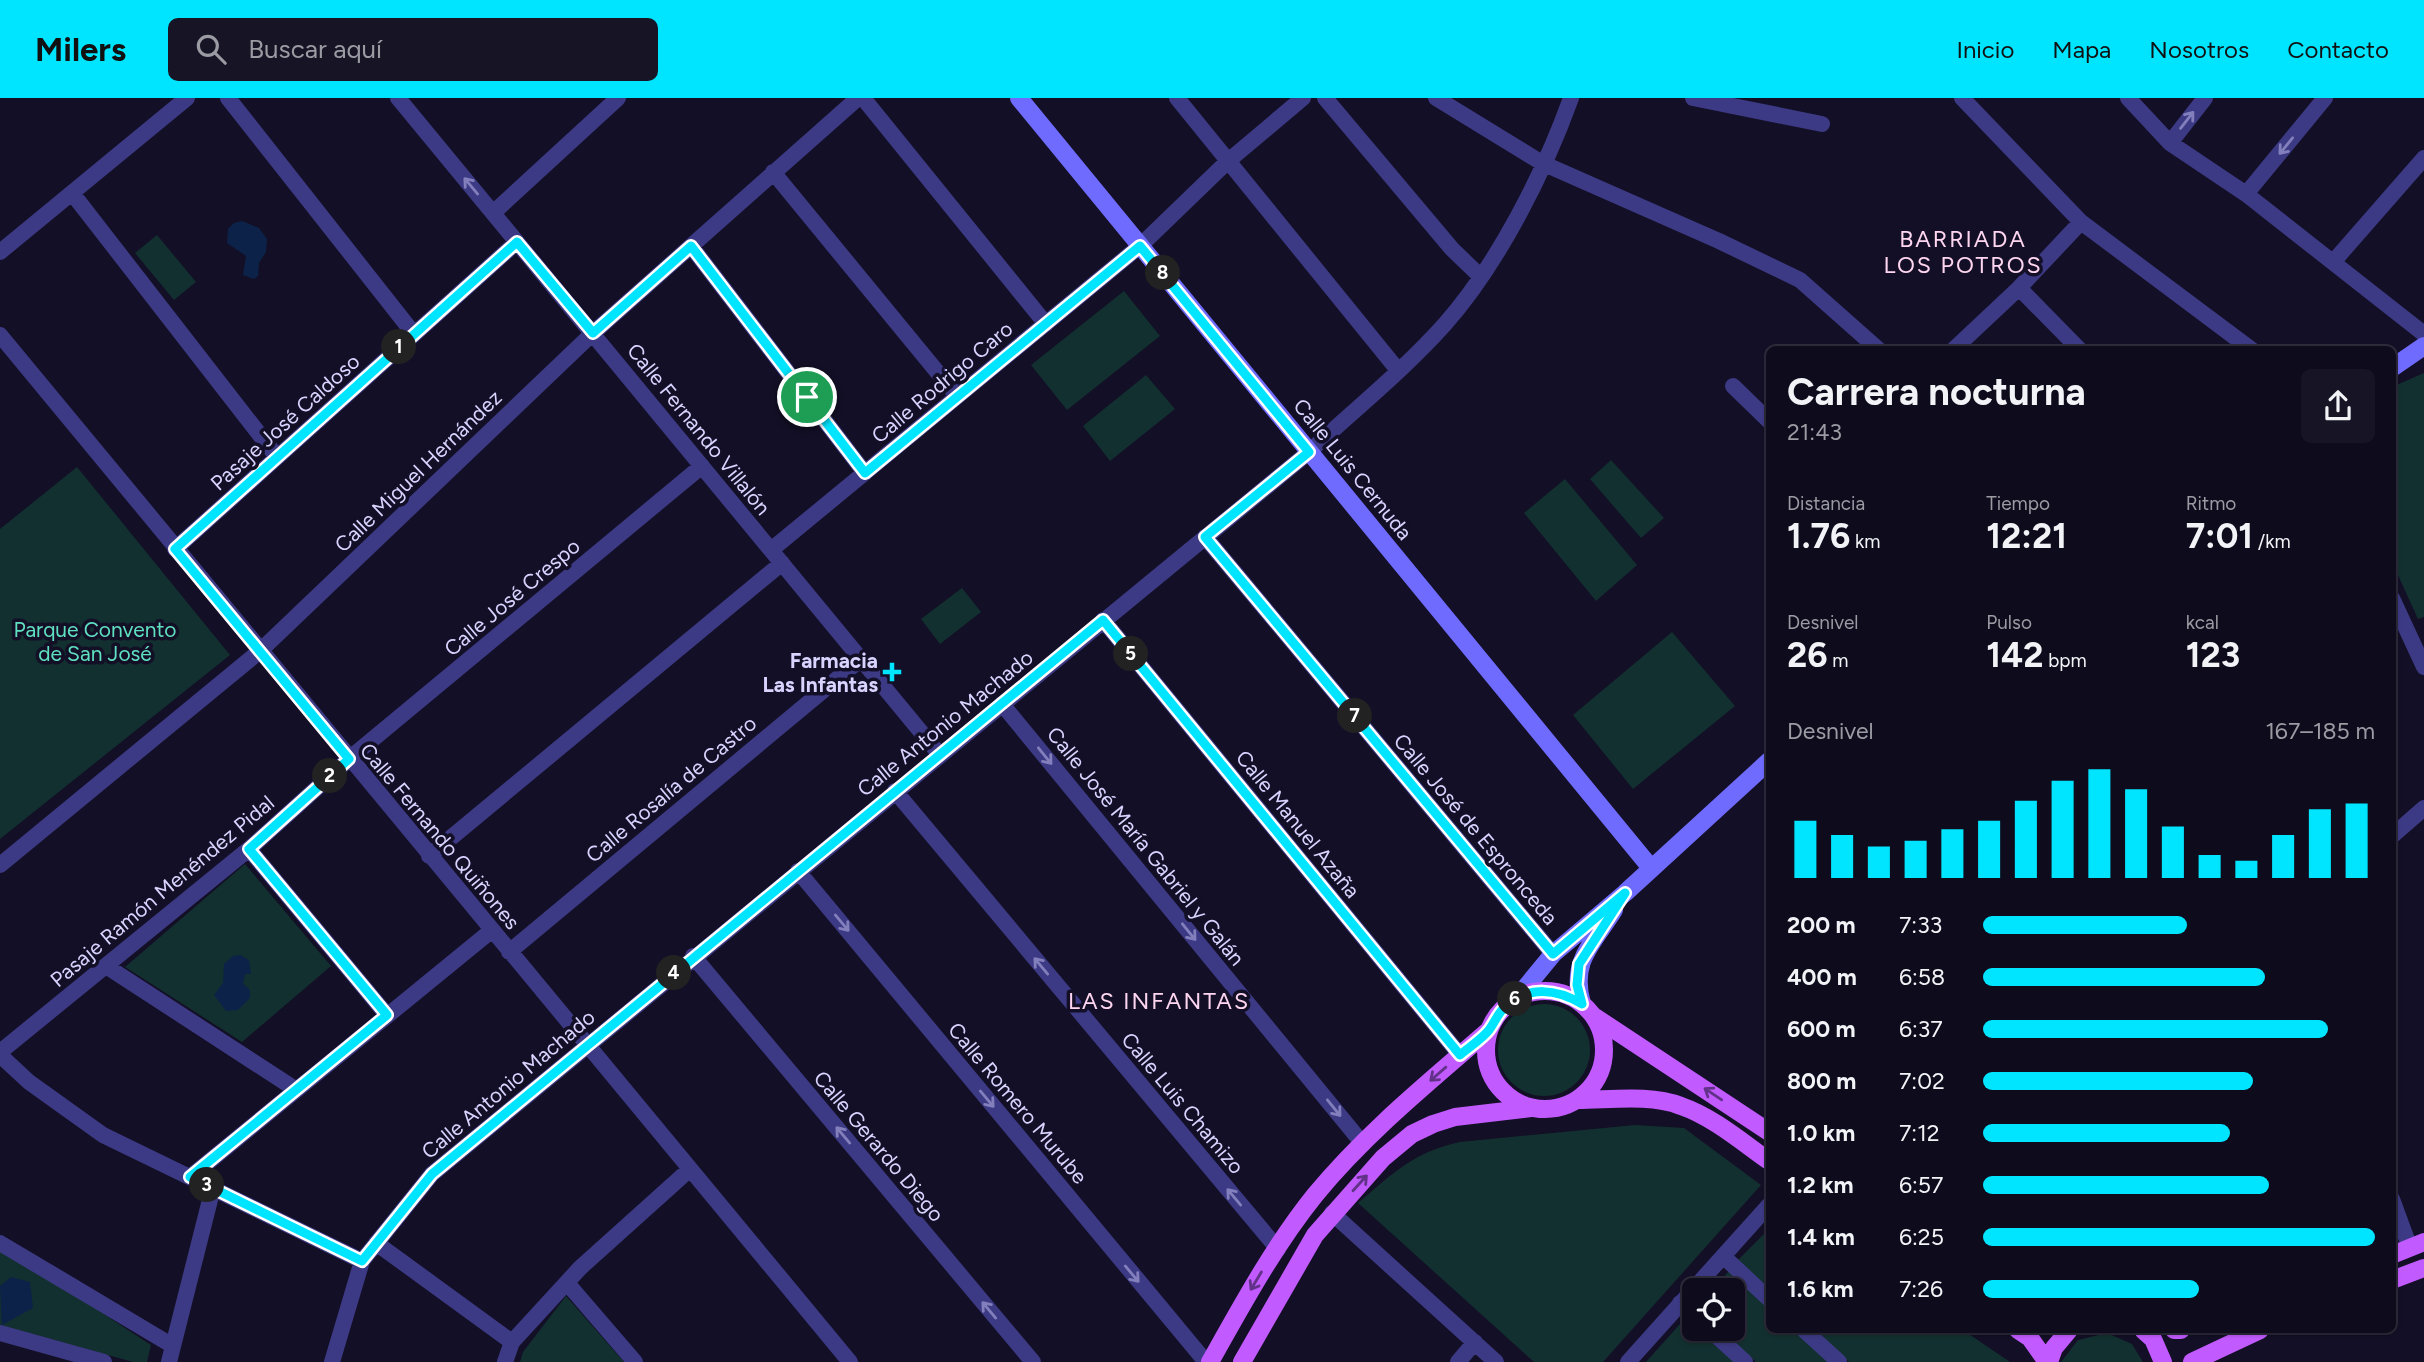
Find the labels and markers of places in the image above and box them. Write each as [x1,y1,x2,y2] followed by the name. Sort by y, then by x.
[1146,256,1180,290] pin: 8
[382,330,416,364] pin: 1
[777,367,837,427] pin
[1114,636,1148,672] pin: 5
[762,648,878,697] place label: Farmacia Las Infantas
[884,664,900,680] marker: Farmacia Las Infantas
[1338,698,1372,734] pin: 7
[312,758,348,794] pin: 2
[656,956,692,990] pin: 4
[1498,982,1532,1016] pin: 6
[190,1168,224,1202] pin: 3

